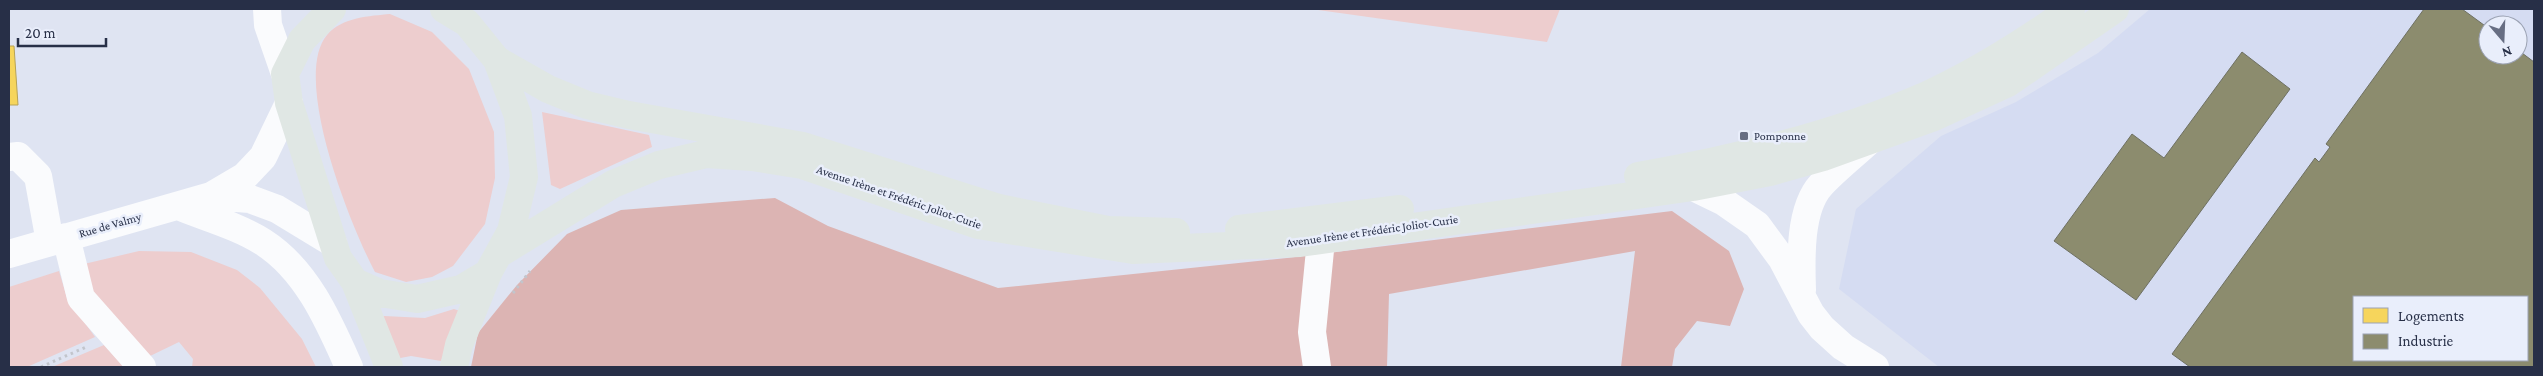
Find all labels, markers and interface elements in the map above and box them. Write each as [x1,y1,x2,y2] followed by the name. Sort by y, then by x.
[18,15,105,47] scale bar
[2478,15,2528,65] north arrow
[25,25,56,41] text: 20 m
[2500,43,2514,62] text: N
[1754,129,1806,143] place label: Pomponne
[1738,130,1750,142] marker: Pomponne
[815,162,983,232] street label: Avenue Irène et Frédéric Joliot-Curie
[77,209,143,241] street label: Rue de Valmy
[1285,212,1459,250] street label: Avenue Irène et Frédéric Joliot-Curie
[2353,296,2528,361] legend
[2398,308,2464,325] text: Logements
[2398,333,2454,349] text: Industrie

